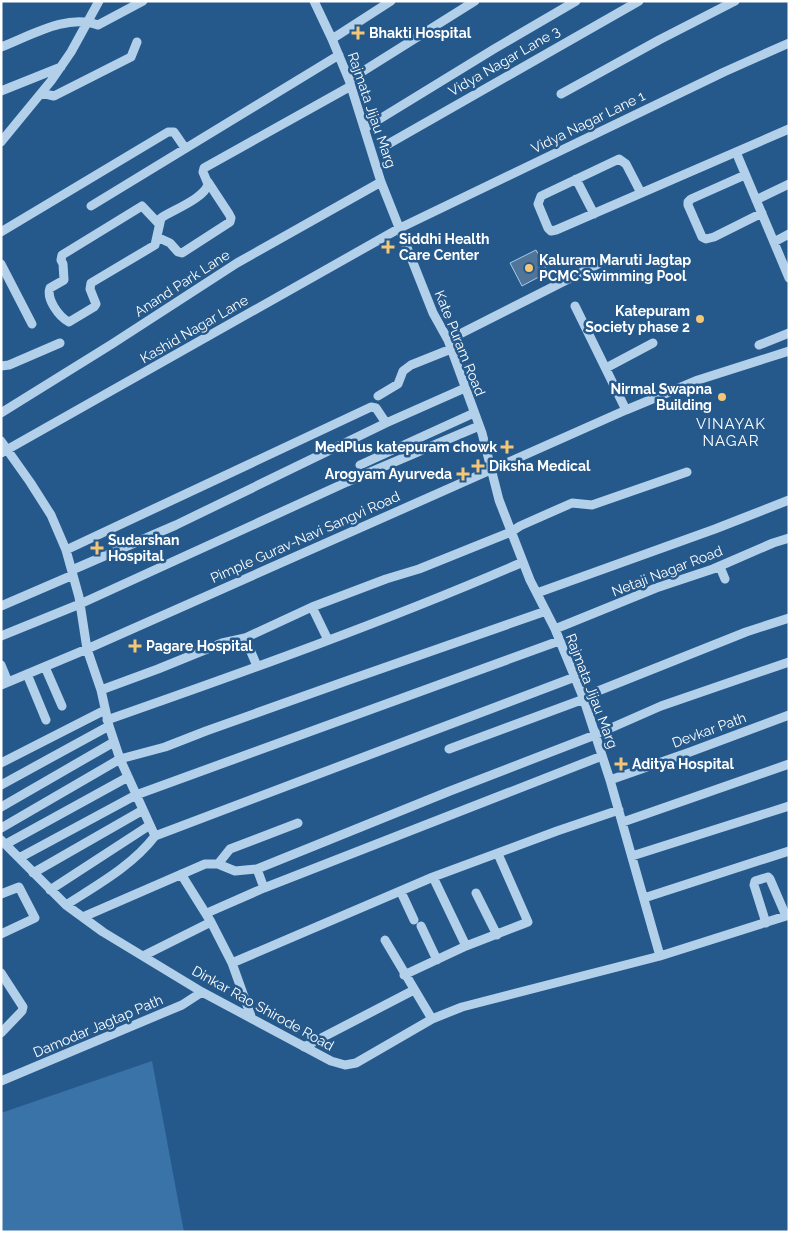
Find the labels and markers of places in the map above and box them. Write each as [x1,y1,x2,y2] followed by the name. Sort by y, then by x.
[369,25,472,41] place label: Bhakti Hospital
[351,26,365,40] marker: Bhakti Hospital
[399,231,490,263] place label: Siddhi Health Care Center
[381,240,395,254] marker: Siddhi Health Care Center
[539,252,691,284] place label: Kaluram Maruti Jagtap PCMC Swimming Pool
[523,262,535,274] marker: Kaluram Maruti Jagtap PCMC Swimming Pool
[585,303,690,335] place label: Katepuram Society phase 2
[694,313,706,325] marker: Katepuram Society phase 2
[611,381,712,413] place label: Nirmal Swapna Building
[716,391,728,403] marker: Nirmal Swapna Building
[315,439,497,455] place label: MedPlus katepuram chowk
[501,441,513,453] marker: MedPlus katepuram chowk
[489,458,591,474] place label: Diksha Medical
[471,459,485,473] marker: Diksha Medical
[325,466,452,482] place label: Arogyam Ayurveda
[456,467,470,481] marker: Arogyam Ayurveda
[108,532,180,564] place label: Sudarshan Hospital
[90,541,104,555] marker: Sudarshan Hospital
[146,638,253,654] place label: Pagare Hospital
[128,639,142,653] marker: Pagare Hospital
[632,756,735,772] place label: Aditya Hospital
[614,757,628,771] marker: Aditya Hospital

